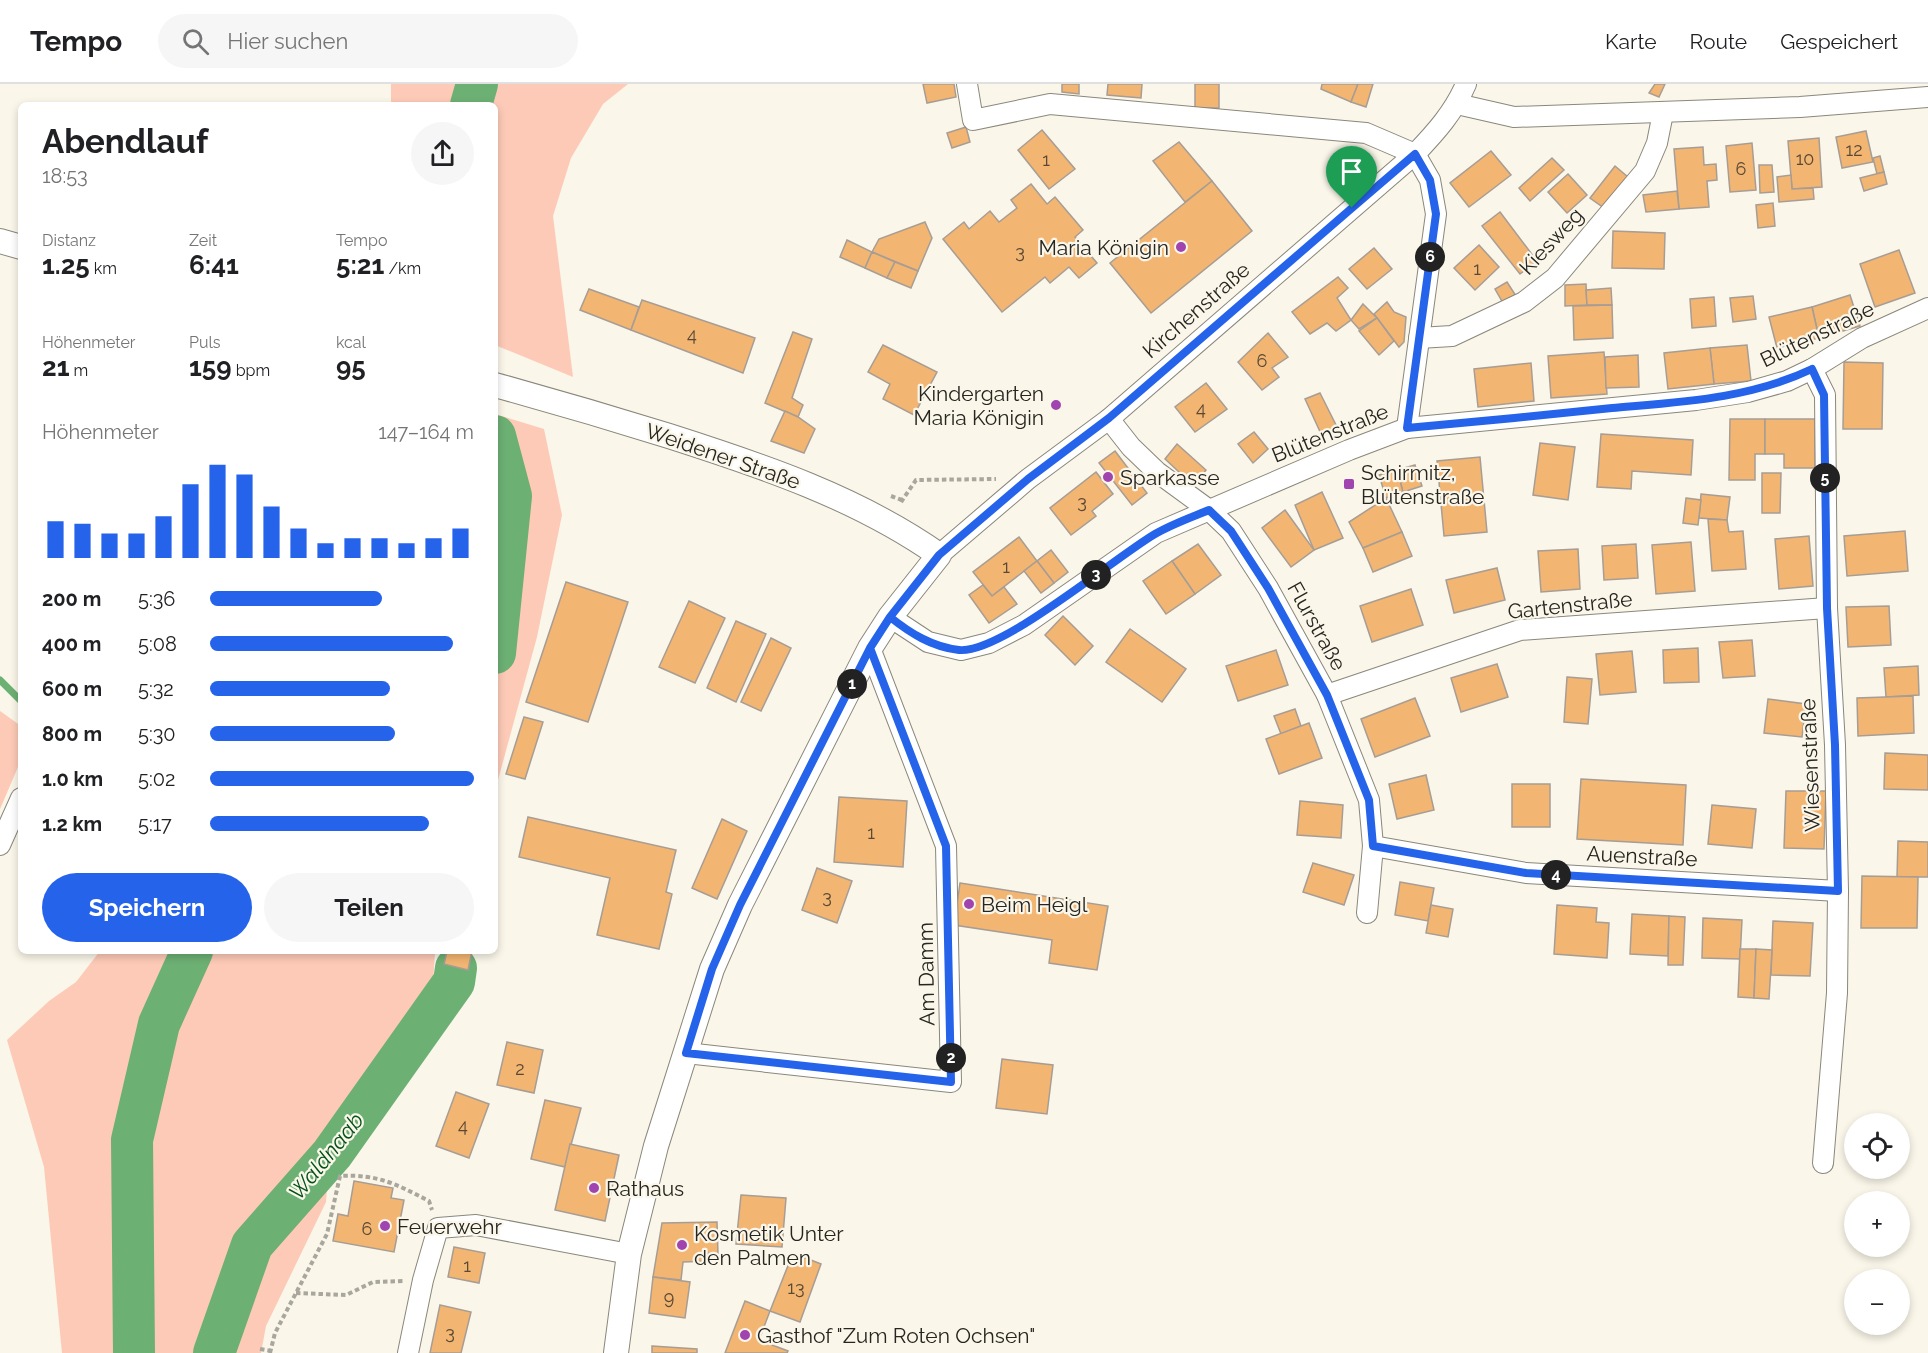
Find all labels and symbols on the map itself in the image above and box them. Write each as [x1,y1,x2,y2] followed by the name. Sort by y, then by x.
[1845,139,1863,160] house number: 12
[1326,146,1377,208] pin
[1796,148,1814,169] house number: 10
[1042,149,1050,170] house number: 1
[1736,158,1747,179] house number: 6
[1514,202,1588,280] street label: Kiesweg
[1039,235,1169,260] place label: Maria Königin
[1174,240,1188,254] marker: Maria Königin
[1015,241,1025,262] house number: 3
[1415,242,1445,272] pin: 6
[1137,257,1255,363] street label: Kirchenstraße
[1473,258,1481,279] house number: 1
[1756,296,1878,372] street label: Blütenstraße
[687,324,697,345] house number: 4
[1257,350,1268,371] house number: 6
[914,381,1044,430] place label: Kindergarten Maria Königin
[1049,398,1063,412] marker: Kindergarten Maria Königin
[1196,398,1206,419] house number: 4
[1268,398,1392,468] street label: Blütenstraße
[642,418,804,494] street label: Weidener Straße
[1361,460,1484,509] place label: Schirmitz, Blütenstraße
[1810,463,1840,493] pin: 5
[1120,465,1220,490] place label: Sparkasse
[1101,470,1115,484] marker: Sparkasse
[1342,477,1356,491] marker: Schirmitz, Blütenstraße
[1077,491,1087,512] house number: 3
[1002,556,1010,577] house number: 1
[1081,560,1111,590] pin: 3
[1282,577,1352,675] street label: Flurstraße
[1506,586,1634,624] street label: Gartenstraße
[837,669,867,699] pin: 1
[1795,698,1825,832] street label: Wiesenstraße
[867,822,875,843] house number: 1
[1586,841,1698,871] street label: Auenstraße
[1541,860,1571,890] pin: 4
[822,886,832,907] house number: 3
[981,892,1088,917] place label: Beim Heigl
[962,897,976,911] marker: Beim Heigl
[913,922,939,1026] street label: Am Damm
[936,1043,966,1073] pin: 2
[515,1058,525,1079] house number: 2
[283,1107,369,1205] water label: Waldnaab
[458,1115,468,1136] house number: 4
[606,1176,684,1201] place label: Rathaus
[587,1181,601,1195] marker: Rathaus
[397,1214,502,1239] place label: Feuerwehr
[362,1218,373,1239] house number: 6
[378,1219,392,1233] marker: Feuerwehr
[694,1221,844,1270] place label: Kosmetik Unter den Palmen
[675,1238,689,1252] marker: Kosmetik Unter den Palmen
[463,1255,471,1276] house number: 1
[787,1277,805,1298] house number: 13
[664,1287,674,1308] house number: 9
[445,1322,455,1343] house number: 3
[757,1323,1035,1348] place label: Gasthof "Zum Roten Ochsen"
[738,1328,752,1342] marker: Gasthof "Zum Roten Ochsen"

